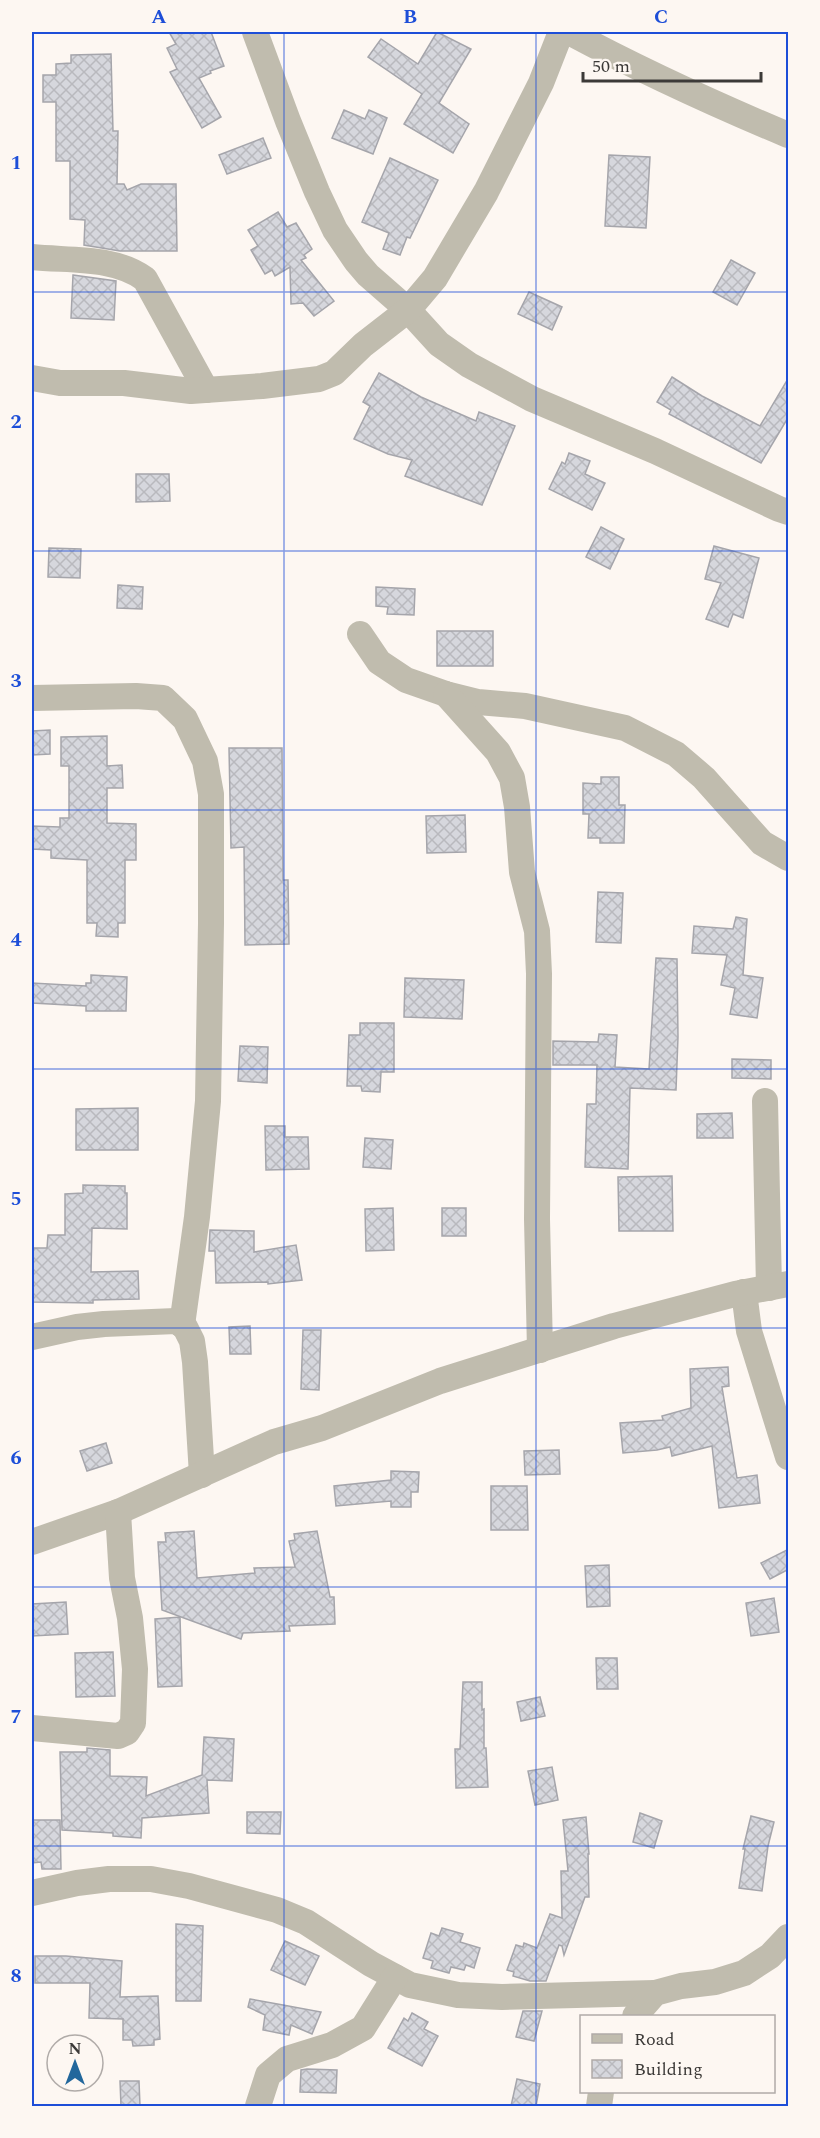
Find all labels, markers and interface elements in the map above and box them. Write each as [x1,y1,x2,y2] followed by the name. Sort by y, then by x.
[151,2,167,32] text: A
[403,2,417,32] text: B
[654,2,668,32] text: C
[583,45,762,83] scale bar
[592,53,630,80] text: 50 m
[10,148,22,178] text: 1
[10,407,22,437] text: 2
[10,666,22,696] text: 3
[10,925,22,955] text: 4
[10,1184,22,1214] text: 5
[10,1443,22,1473] text: 6
[10,1702,22,1732] text: 7
[10,1961,22,1991] text: 8
[580,2015,775,2093] legend
[634,2026,675,2053] text: Road
[45,2033,105,2093] north arrow
[68,2037,82,2061] text: N
[634,2056,703,2083] text: Building

